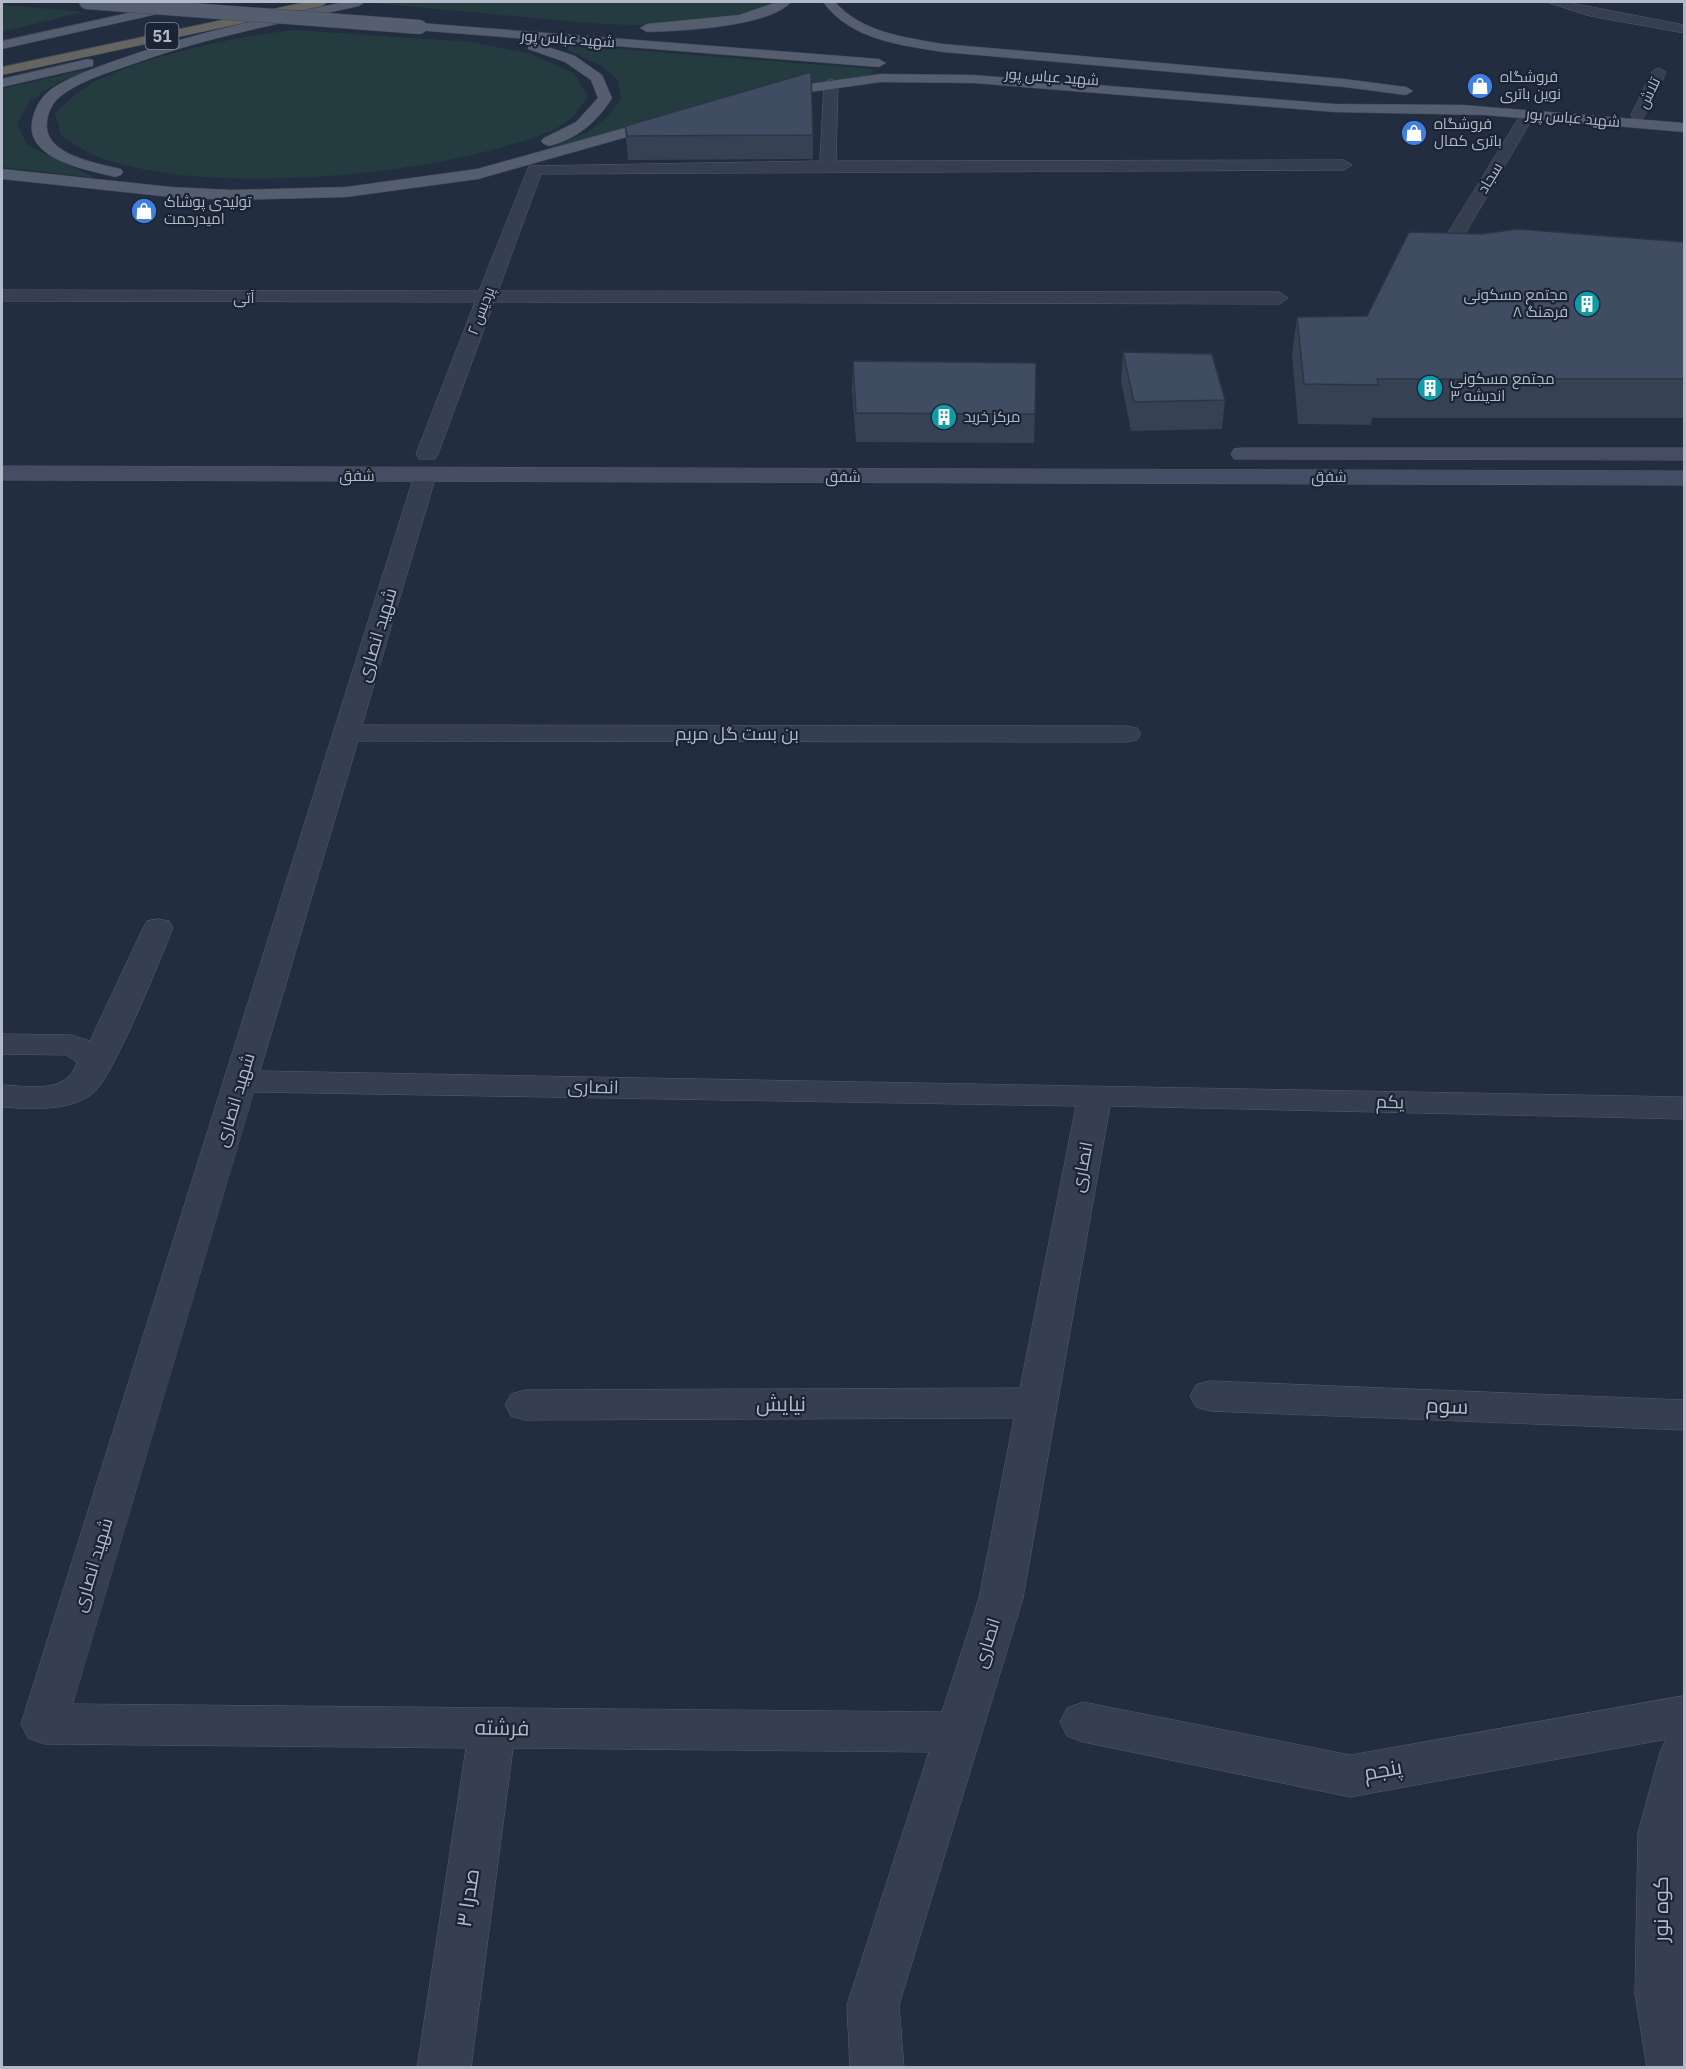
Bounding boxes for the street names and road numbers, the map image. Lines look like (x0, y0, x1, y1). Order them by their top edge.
road number: 51 (146, 23, 178, 49)
street label: شهید عباس پور (519, 26, 616, 52)
street label: شهید عباس پور (1003, 64, 1100, 90)
street label: تلاش (1633, 74, 1665, 112)
street label: شهید عباس پور (1524, 104, 1621, 132)
street label: سجاد (1473, 159, 1506, 197)
street label: پردیس ۲ (463, 284, 499, 338)
street label: آتی (233, 288, 255, 308)
street label: شفق (339, 466, 375, 486)
street label: شفق (825, 467, 861, 487)
street label: شفق (1311, 467, 1347, 487)
street label: شهید انصاری (351, 585, 402, 685)
street label: بن بست گل مریم (675, 722, 799, 746)
street label: شهید انصاری (209, 1050, 260, 1150)
street label: انصاری (567, 1075, 619, 1098)
street label: یکم (1376, 1090, 1405, 1114)
street label: انصاری (1065, 1140, 1098, 1194)
street label: نیایش (756, 1389, 806, 1417)
street label: سوم (1425, 1390, 1469, 1421)
street label: شهید انصاری (67, 1515, 118, 1615)
street label: انصاری (968, 1615, 1005, 1671)
street label: فرشته (474, 1713, 530, 1741)
street label: پنجم (1362, 1752, 1405, 1787)
street label: صدرا ۳ (449, 1867, 485, 1929)
street label: کوه نور (1646, 1876, 1674, 1943)

